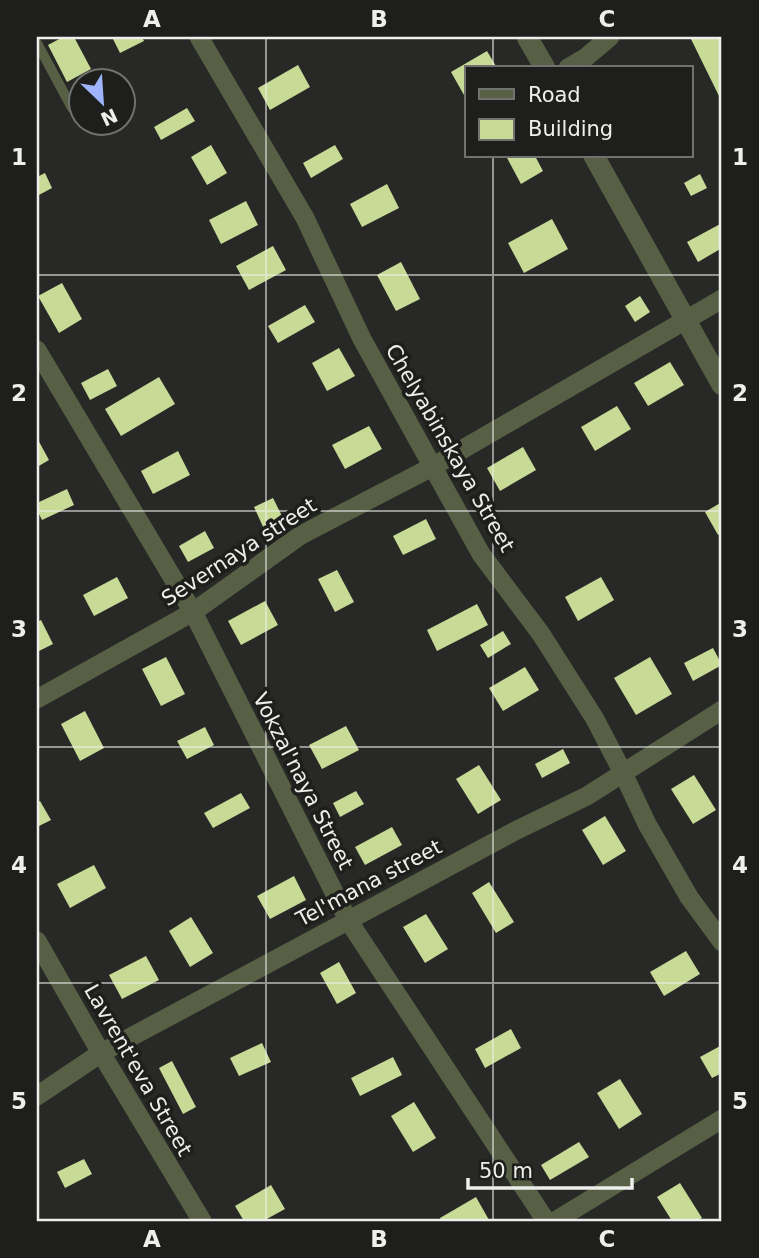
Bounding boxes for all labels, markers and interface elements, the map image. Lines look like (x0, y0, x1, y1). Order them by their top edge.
text: A (143, 6, 161, 32)
text: B (370, 6, 388, 32)
text: C (599, 6, 615, 32)
north arrow (66, 66, 136, 136)
legend (465, 66, 692, 158)
text: Road (528, 83, 581, 107)
text: N (97, 104, 121, 131)
text: Building (528, 117, 613, 141)
text: 1 (11, 144, 27, 170)
text: 1 (732, 144, 748, 170)
street label: Chelyabinskaya Street (381, 340, 519, 556)
text: 2 (11, 380, 27, 406)
text: 2 (732, 380, 748, 406)
street label: Severnaya street (157, 493, 321, 611)
text: 3 (11, 616, 27, 642)
text: 3 (732, 616, 748, 642)
street label: Vokzal'naya Street (248, 689, 358, 873)
street label: Tel'mana street (291, 835, 446, 932)
text: 4 (11, 852, 27, 878)
text: 4 (732, 852, 748, 878)
street label: Lavrent'eva Street (79, 980, 197, 1160)
text: 5 (11, 1088, 27, 1114)
text: 5 (732, 1088, 748, 1114)
scale bar (468, 1146, 633, 1190)
text: 50 m (479, 1159, 533, 1183)
text: A (143, 1226, 161, 1252)
text: B (370, 1226, 388, 1252)
text: C (599, 1226, 615, 1252)

